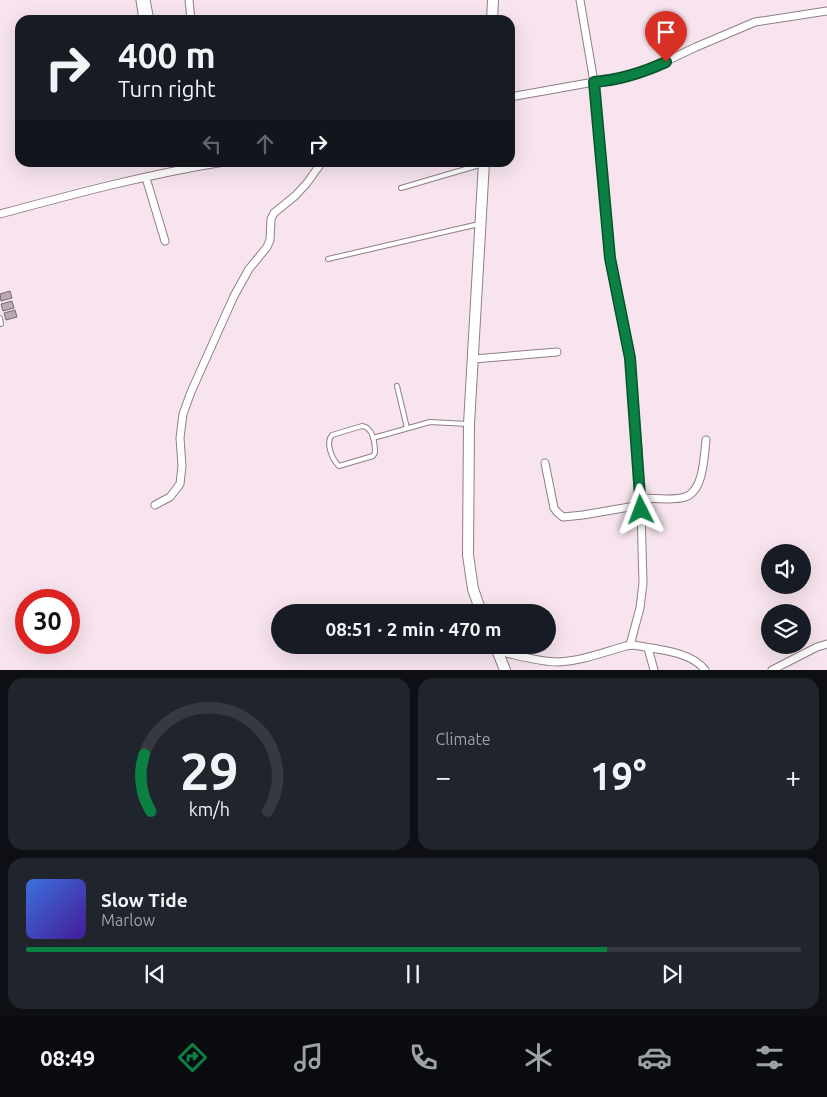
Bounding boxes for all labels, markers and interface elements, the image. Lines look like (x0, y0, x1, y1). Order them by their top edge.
pin (645, 11, 687, 62)
icon: arrive (652, 18, 680, 46)
icon: right (35, 35, 100, 100)
text: 400 m (118, 35, 216, 75)
text: Turn right (118, 76, 216, 101)
icon: left (198, 130, 226, 158)
icon: ahead (251, 130, 279, 158)
icon: right (304, 130, 332, 158)
position arrow (614, 483, 666, 535)
map controls (761, 544, 811, 654)
button: sound (761, 544, 811, 594)
speed limit sign: 30 (15, 589, 80, 654)
button: layers (761, 604, 811, 654)
text: 08:51 · 2 min · 470 m (326, 618, 501, 640)
text: Climate (436, 730, 491, 748)
text: 29 (179, 742, 238, 800)
text: 19° (590, 755, 646, 797)
text: − (436, 761, 451, 792)
text: + (785, 761, 801, 792)
text: km/h (188, 799, 229, 819)
text: Slow Tide (101, 889, 188, 911)
text: Marlow (101, 911, 155, 929)
icon: previous (141, 960, 169, 988)
icon: pause (399, 960, 427, 988)
icon: next (658, 960, 686, 988)
icon: directions (175, 1040, 210, 1075)
icon: music (291, 1040, 326, 1075)
icon: phone (406, 1040, 441, 1075)
icon: climate (521, 1040, 556, 1075)
icon: car (637, 1040, 672, 1075)
icon: filters (752, 1040, 787, 1075)
text: 08:49 (40, 1045, 95, 1070)

